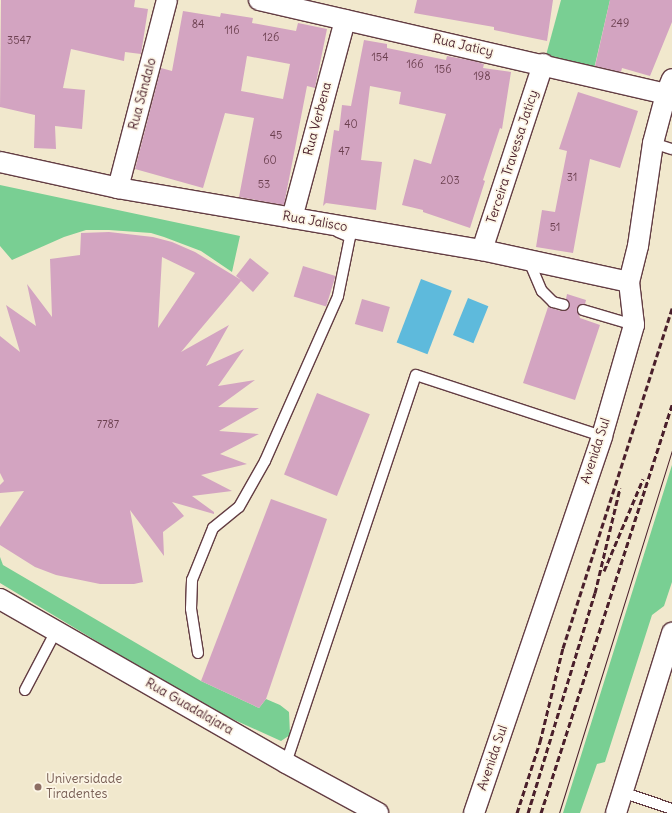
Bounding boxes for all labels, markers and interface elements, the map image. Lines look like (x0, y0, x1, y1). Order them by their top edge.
house number: 249 (611, 16, 629, 30)
house number: 84 (192, 17, 204, 31)
house number: 116 (224, 23, 240, 37)
house number: 126 (263, 30, 279, 44)
street label: Rua Jaticy (431, 31, 495, 61)
house number: 3547 (7, 33, 31, 47)
house number: 154 (371, 50, 389, 64)
street label: Rua Sândalo (126, 56, 160, 132)
house number: 166 (406, 57, 424, 71)
house number: 156 (434, 62, 452, 76)
house number: 198 (473, 69, 491, 83)
street label: Rua Verbena (301, 81, 335, 157)
street label: Terceira Travessa Jaticy (484, 88, 542, 226)
house number: 40 (344, 117, 358, 131)
house number: 45 (270, 128, 282, 142)
house number: 47 (338, 144, 350, 158)
house number: 60 (263, 153, 277, 167)
house number: 31 (567, 170, 577, 184)
house number: 203 (440, 173, 460, 187)
house number: 53 (258, 177, 270, 191)
street label: Rua Jalisco (281, 209, 349, 235)
house number: 51 (550, 220, 560, 234)
street label: Avenida Sul (578, 416, 614, 486)
house number: 7787 (97, 417, 119, 431)
street label: Rua Guadalajara (142, 676, 236, 738)
street label: Avenida Sul (475, 723, 511, 793)
place label: Universidade Tiradentes (46, 772, 122, 803)
marker: Universidade Tiradentes (33, 782, 43, 792)

